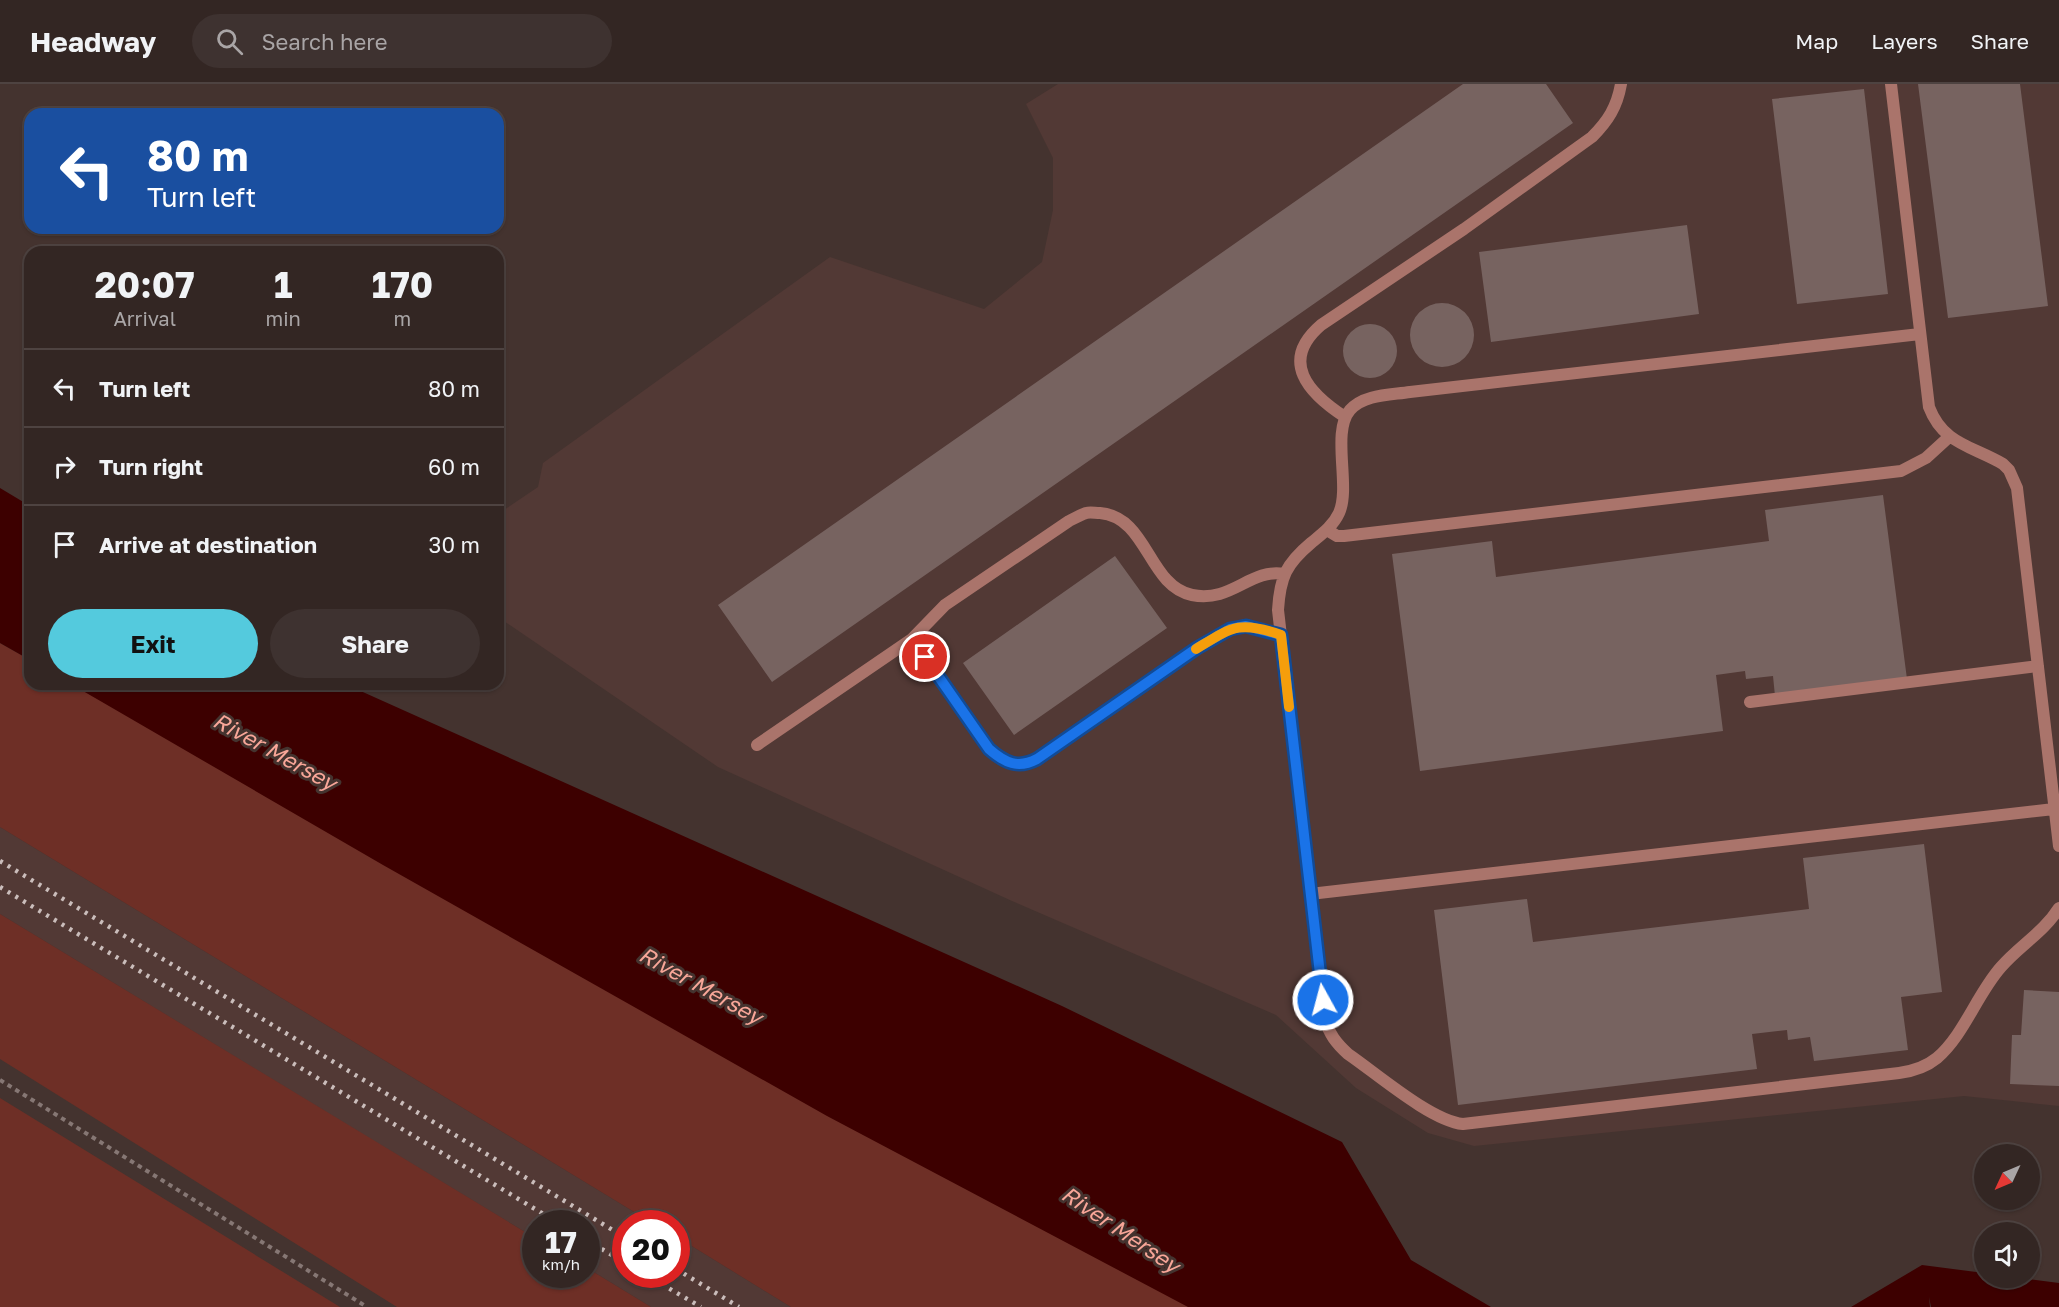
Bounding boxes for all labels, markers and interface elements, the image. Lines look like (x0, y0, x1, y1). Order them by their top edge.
search box (192, 14, 612, 68)
text: Headway (30, 25, 156, 58)
icon: search (213, 25, 246, 58)
text: Search here (261, 28, 387, 55)
text: Map (1795, 28, 1838, 54)
text: Layers (1871, 28, 1938, 54)
text: Share (1971, 28, 2029, 54)
text: 80 m (147, 130, 248, 180)
icon: left (48, 132, 126, 210)
text: Turn left (147, 181, 256, 213)
text: 20:07 (95, 263, 195, 306)
text: 1 (274, 263, 292, 306)
text: 170 (372, 263, 433, 306)
text: Arrival (113, 306, 176, 330)
text: min (265, 306, 301, 330)
text: m (394, 306, 411, 330)
icon: left (48, 372, 81, 405)
text: Turn left (99, 375, 190, 402)
text: 80 m (428, 375, 480, 402)
icon: right (48, 450, 81, 483)
text: Turn right (99, 453, 203, 480)
text: 60 m (428, 453, 480, 480)
icon: arrive (48, 528, 81, 561)
text: Arrive at destination (99, 531, 317, 558)
text: 30 m (429, 531, 480, 558)
button: Exit (48, 609, 258, 678)
button: Share (270, 609, 480, 678)
pin (899, 631, 950, 682)
icon: arrive (908, 640, 941, 673)
water label: River Mersey (209, 706, 343, 797)
water label: River Mersey (635, 940, 769, 1031)
position arrow (1291, 968, 1355, 1032)
north arrow (1974, 1144, 2040, 1210)
map controls (1974, 1144, 2040, 1288)
water label: River Mersey (1057, 1180, 1187, 1280)
speed limit sign: 20 (612, 1210, 690, 1288)
button: sound (1974, 1222, 2040, 1288)
text: 17 (545, 1224, 577, 1260)
text: km/h (542, 1255, 580, 1273)

